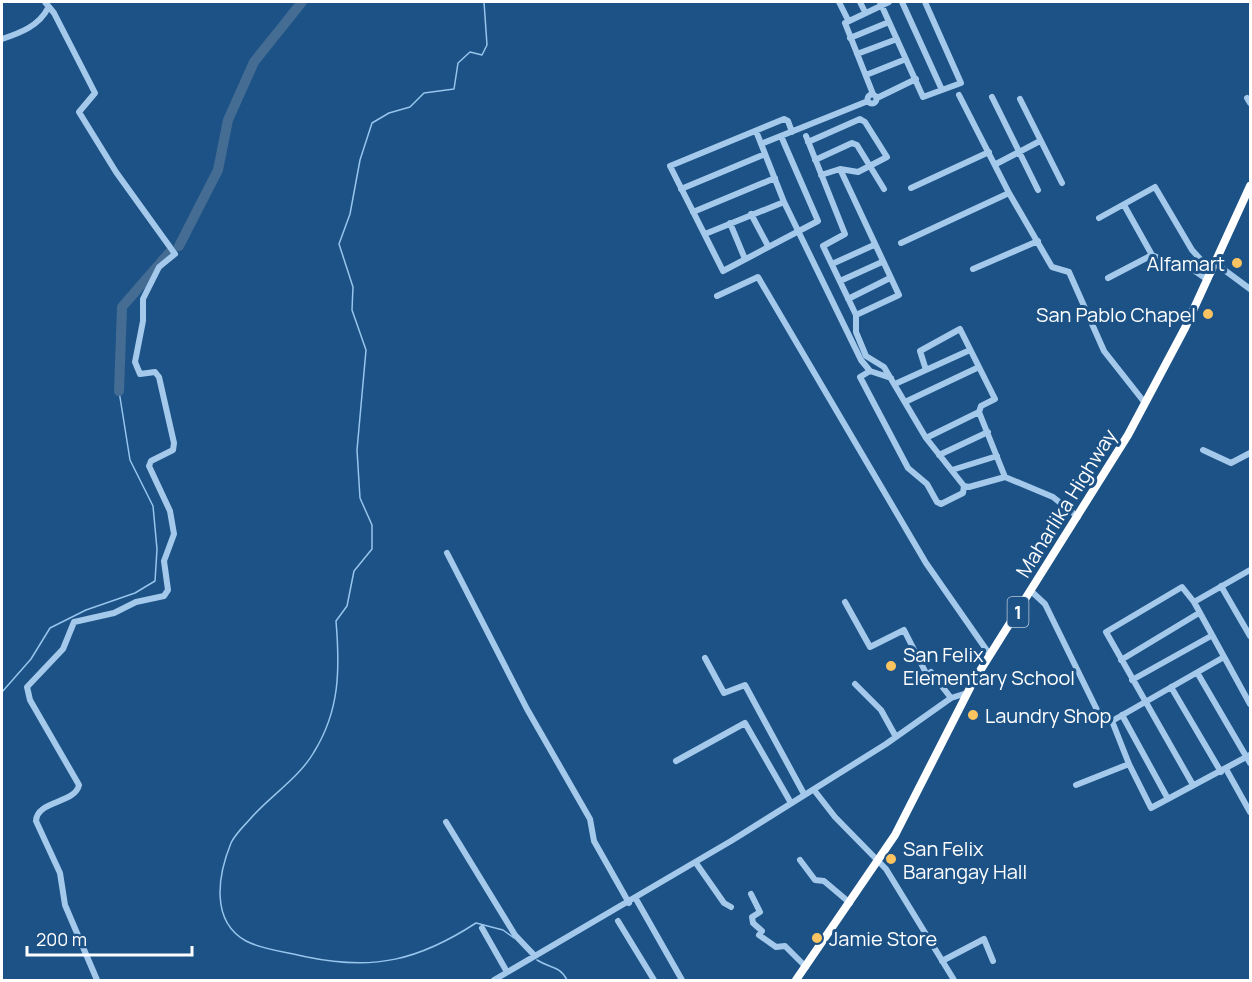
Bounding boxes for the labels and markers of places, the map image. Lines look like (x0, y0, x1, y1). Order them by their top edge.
place label: Alfamart (1146, 250, 1225, 277)
marker: Alfamart (1230, 256, 1244, 270)
place label: San Pablo Chapel (1036, 301, 1196, 328)
marker: San Pablo Chapel (1201, 307, 1215, 321)
place label: San Felix Elementary School (903, 641, 1075, 691)
marker: San Felix Elementary School (884, 659, 898, 673)
place label: Laundry Shop (985, 702, 1112, 729)
marker: Laundry Shop (966, 708, 980, 722)
place label: San Felix Barangay Hall (903, 835, 1027, 885)
marker: San Felix Barangay Hall (884, 852, 898, 866)
place label: Jamie Store (829, 925, 937, 952)
marker: Jamie Store (810, 931, 824, 945)

